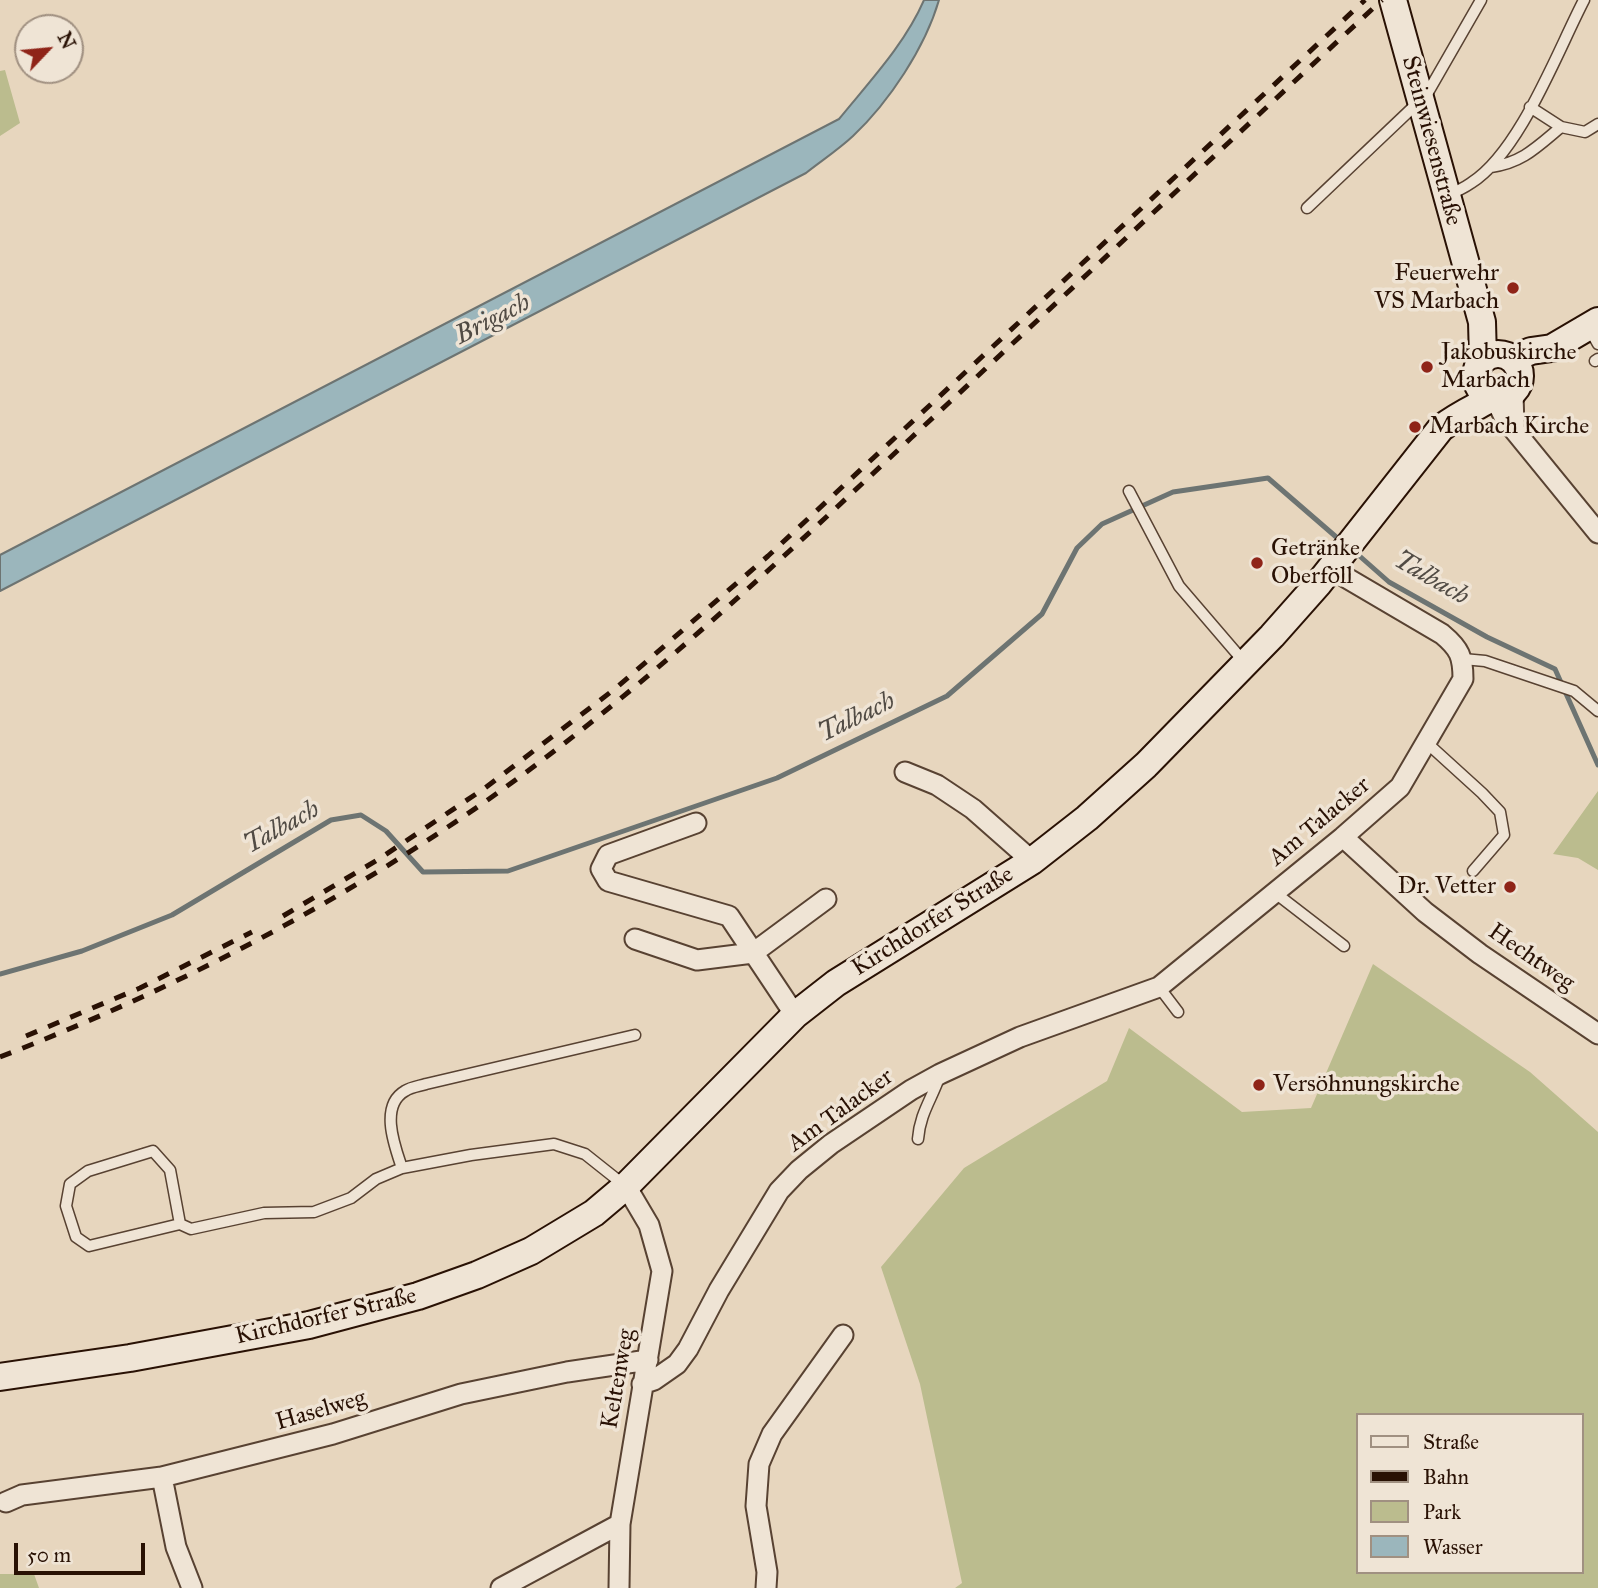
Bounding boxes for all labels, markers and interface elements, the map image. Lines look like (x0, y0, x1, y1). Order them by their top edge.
north arrow (14, 14, 84, 84)
text: N (53, 28, 80, 53)
street label: Steinwiesenstraße (1395, 53, 1467, 229)
place label: Feuerwehr VS Marbach (1374, 260, 1499, 316)
marker: Feuerwehr VS Marbach (1505, 280, 1521, 296)
water label: Brigach (450, 288, 536, 352)
place label: Jakobuskirche Marbach (1441, 339, 1576, 395)
marker: Jakobuskirche Marbach (1419, 359, 1435, 375)
place label: Marbach Kirche (1429, 413, 1589, 441)
marker: Marbach Kirche (1407, 419, 1423, 435)
place label: Getränke Oberföll (1271, 535, 1360, 591)
water label: Talbach (1388, 545, 1474, 613)
marker: Getränke Oberföll (1249, 555, 1265, 571)
water label: Talbach (813, 686, 901, 750)
street label: Am Talacker (1264, 771, 1376, 873)
water label: Talbach (239, 795, 325, 861)
street label: Kirchdorfer Straße (847, 861, 1019, 983)
place label: Dr. Vetter (1397, 873, 1496, 901)
marker: Dr. Vetter (1502, 879, 1518, 895)
street label: Hechtweg (1482, 918, 1580, 998)
street label: Am Talacker (783, 1063, 899, 1159)
place label: Versöhnungskirche (1273, 1071, 1460, 1099)
marker: Versöhnungskirche (1251, 1077, 1267, 1093)
street label: Kirchdorfer Straße (233, 1282, 419, 1352)
street label: Keltenweg (596, 1327, 642, 1431)
street label: Haselweg (273, 1384, 369, 1438)
legend (1356, 1413, 1584, 1574)
text: Straße (1423, 1429, 1479, 1455)
text: Bahn (1423, 1464, 1469, 1490)
text: Park (1423, 1499, 1461, 1525)
scale bar (18, 1528, 149, 1572)
text: Wasser (1423, 1534, 1483, 1560)
text: 50 m (27, 1542, 71, 1568)

